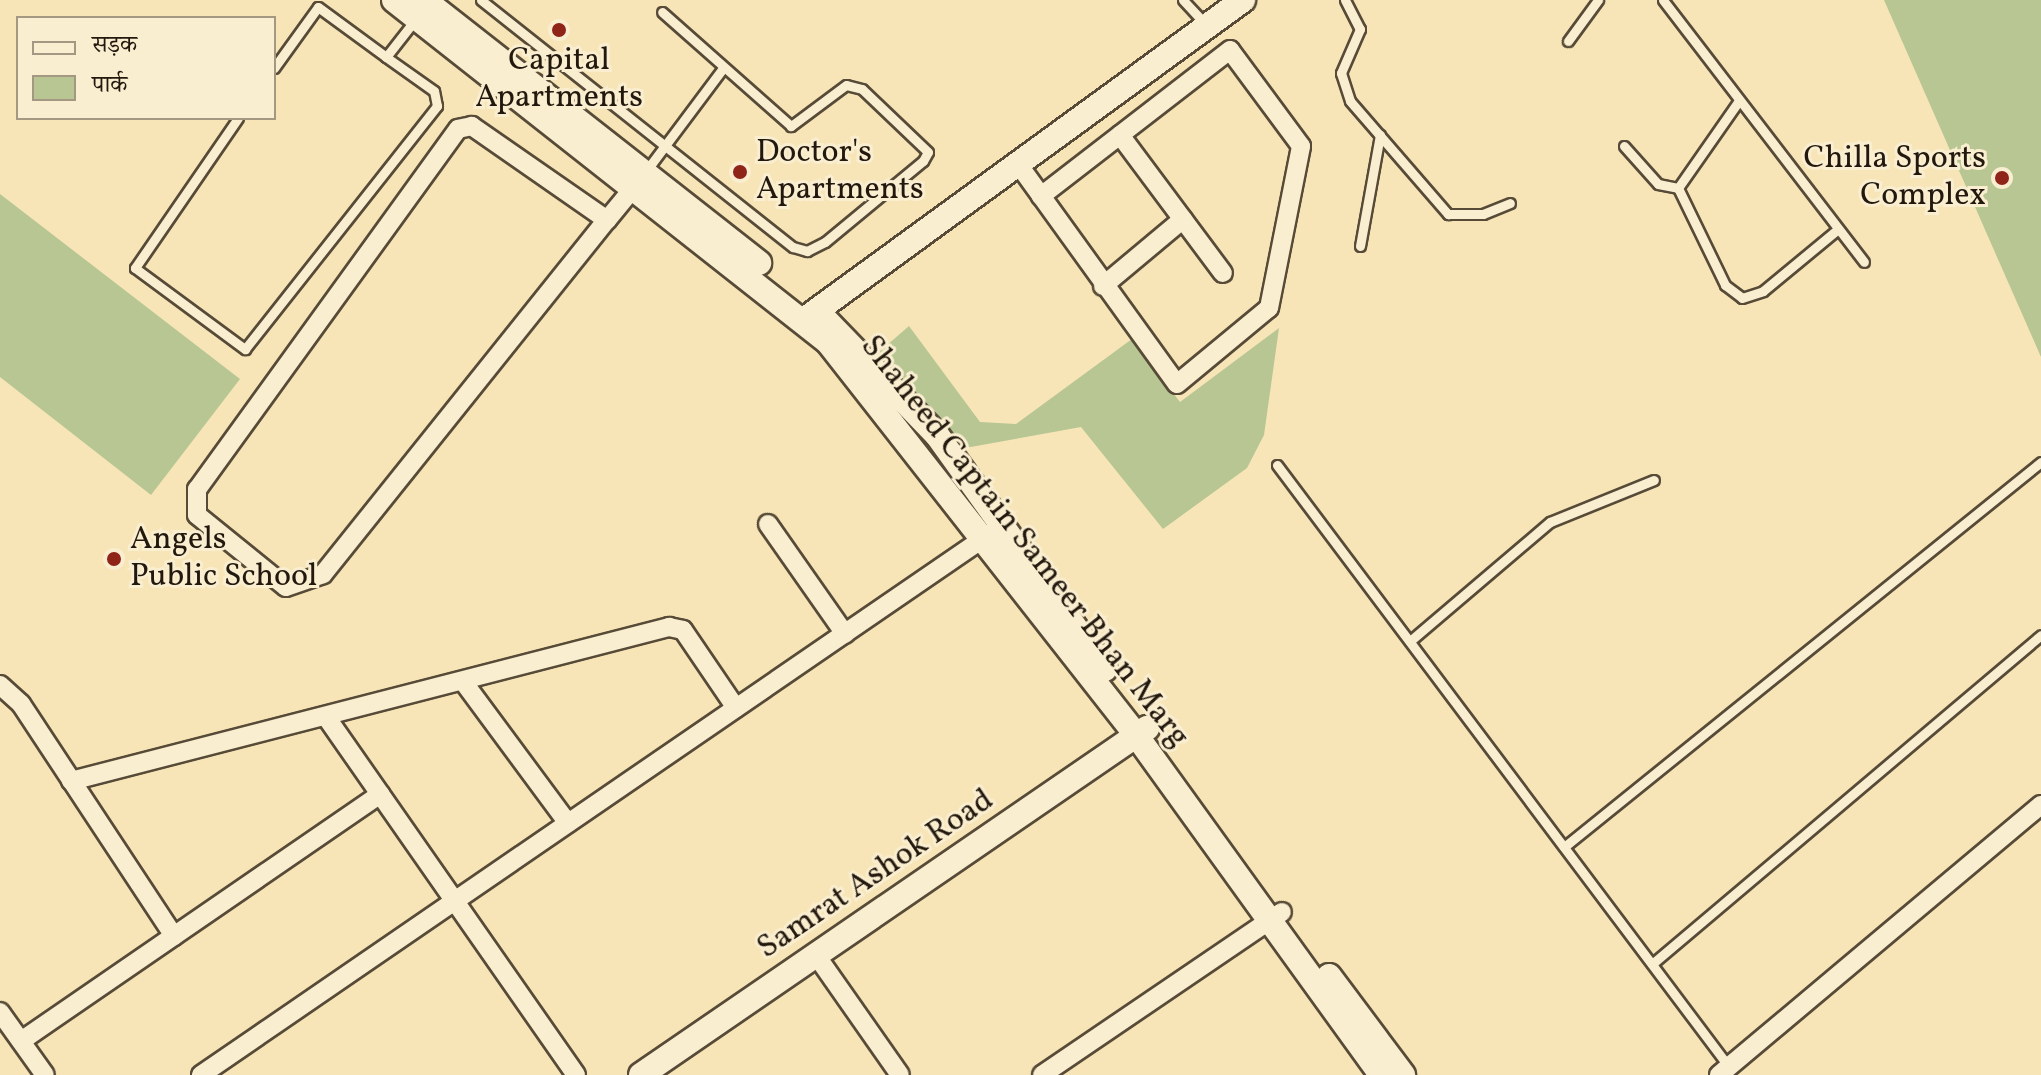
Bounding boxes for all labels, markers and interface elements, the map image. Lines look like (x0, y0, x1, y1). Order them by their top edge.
legend (16, 16, 276, 120)
marker: Capital Apartments (550, 21, 568, 39)
text: सड़क (92, 29, 137, 63)
place label: Capital Apartments (475, 43, 643, 118)
text: पार्क (92, 69, 127, 103)
place label: Doctor's Apartments (756, 135, 924, 210)
place label: Chilla Sports Complex (1804, 141, 1986, 216)
marker: Doctor's Apartments (731, 163, 749, 181)
marker: Chilla Sports Complex (1993, 169, 2011, 187)
street label: Shaheed Captain Sameer Bhan Marg (851, 328, 1197, 756)
place label: Angels Public School (130, 522, 317, 597)
marker: Angels Public School (105, 550, 123, 568)
street label: Samrat Ashok Road (751, 782, 1001, 968)

